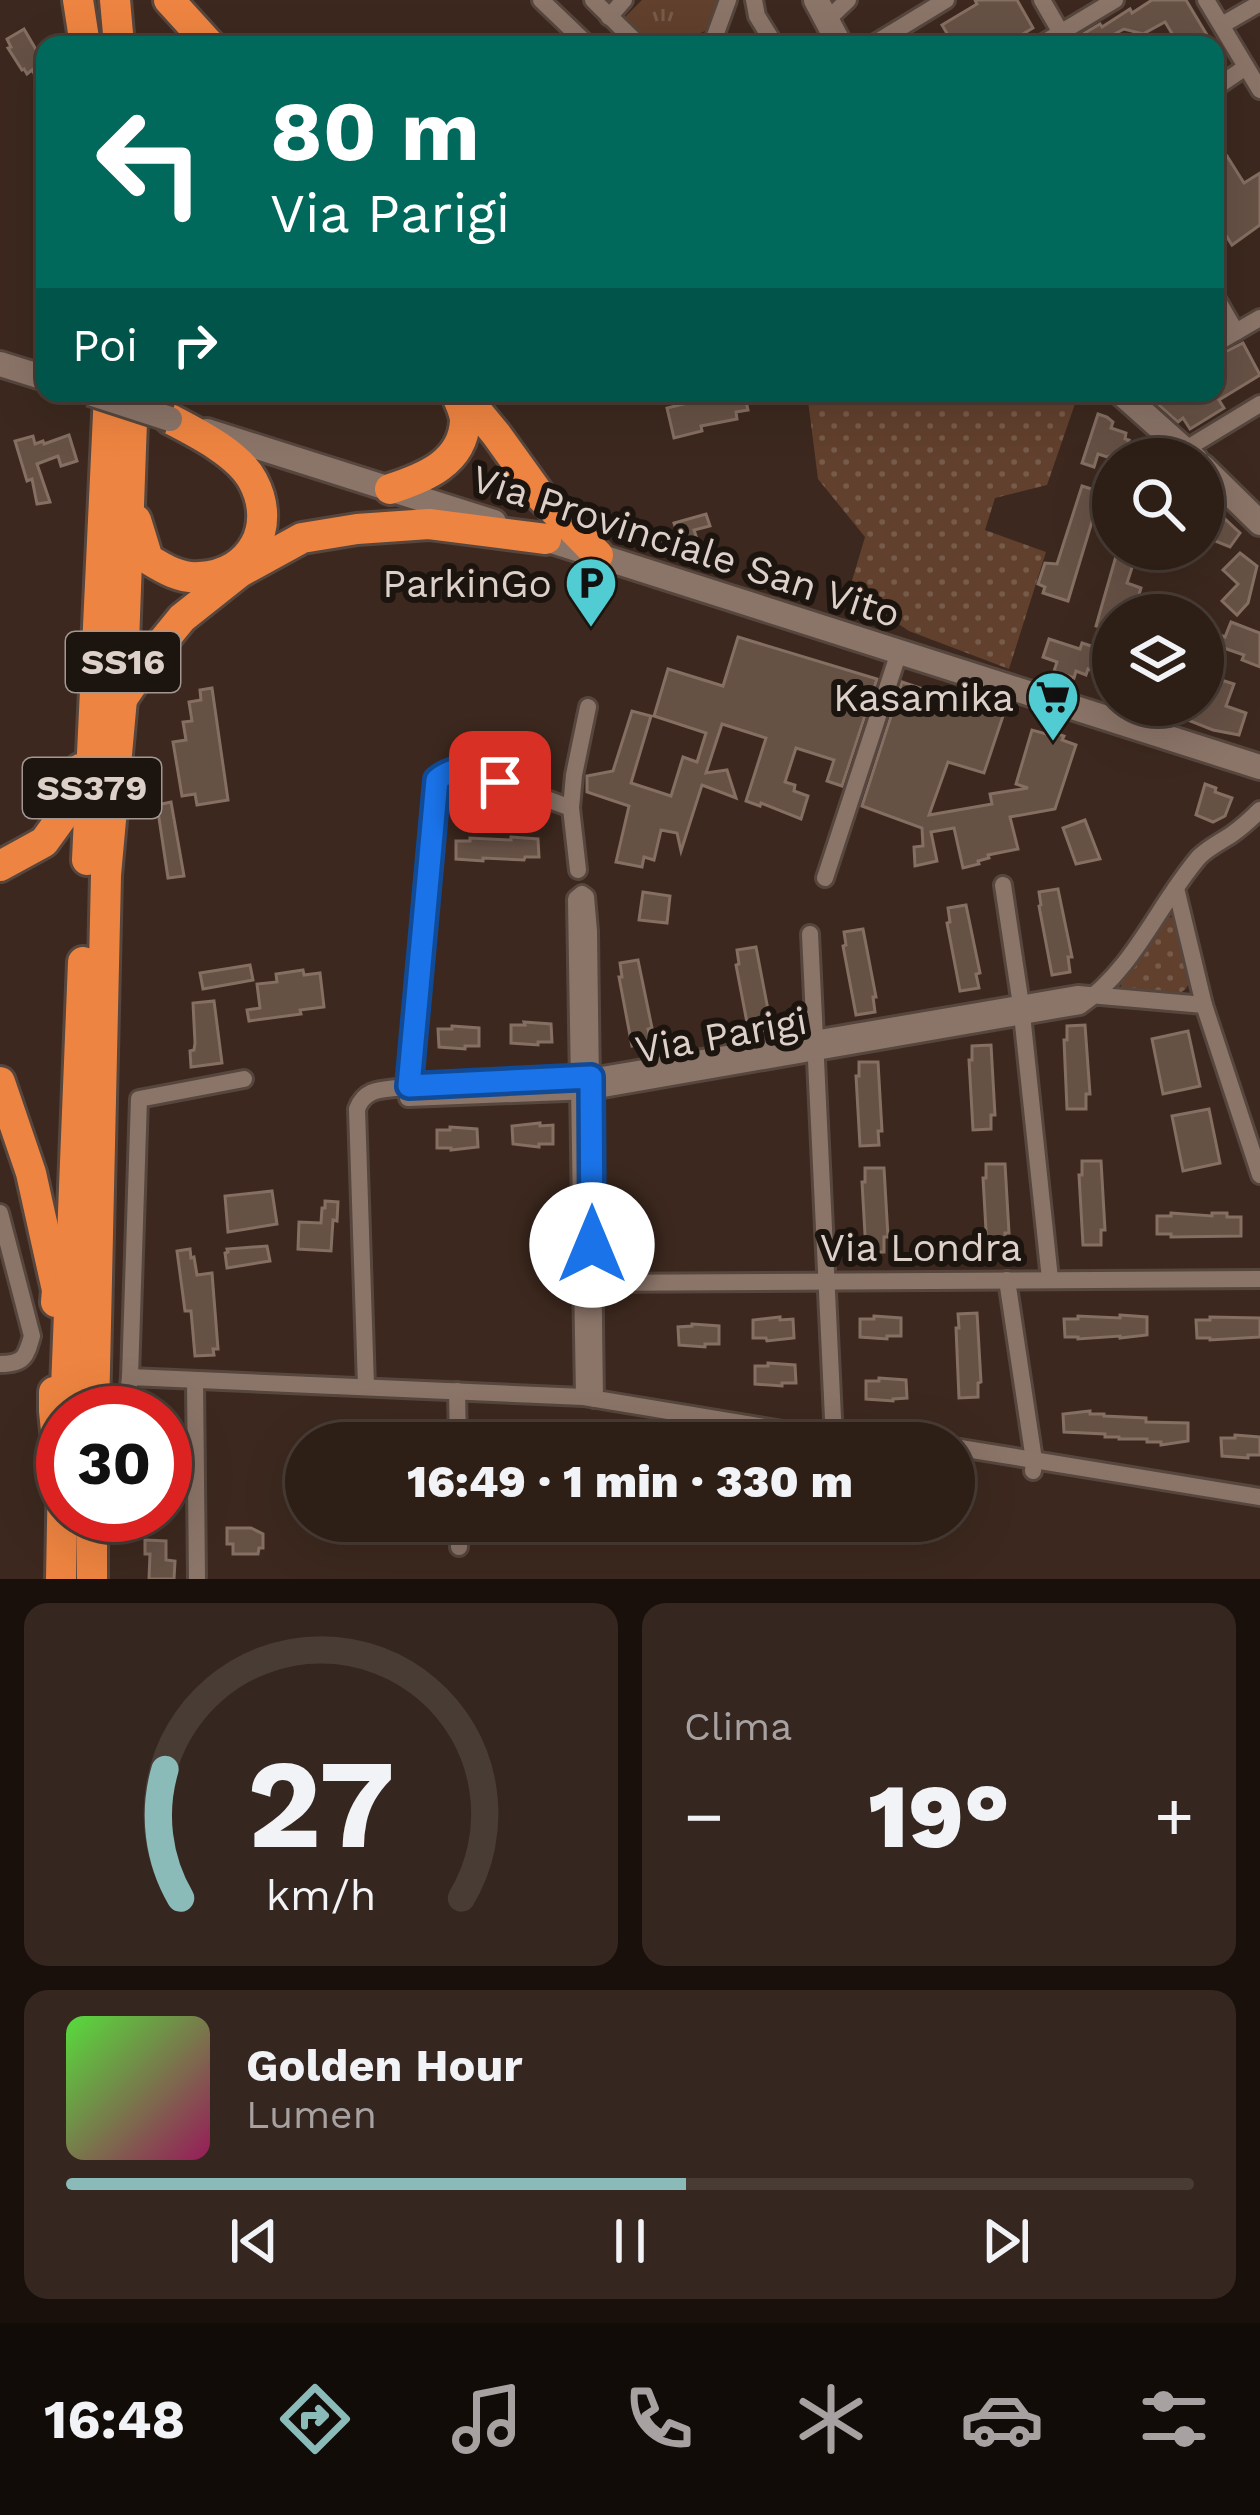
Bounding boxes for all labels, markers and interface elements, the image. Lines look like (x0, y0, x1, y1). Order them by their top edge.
text: 80 m (270, 82, 480, 180)
icon: left (72, 84, 228, 240)
text: Via Parigi (270, 182, 510, 245)
icon: right (162, 312, 228, 378)
text: Poi (72, 319, 138, 372)
map controls (1092, 438, 1224, 726)
button: search (1092, 438, 1224, 570)
street label: Via Provinciale San Vito (466, 455, 906, 637)
parking icon: ParkinGo (563, 555, 619, 629)
place label: ParkinGo (382, 561, 552, 606)
button: layers (1092, 594, 1224, 726)
road number: SS16 (66, 632, 180, 692)
supermarket icon: Kasamika (1025, 669, 1081, 743)
place label: Kasamika (833, 675, 1014, 720)
pin (449, 731, 551, 833)
icon: arrive (467, 749, 533, 815)
road number: SS379 (23, 758, 161, 818)
street label: Via Parigi (632, 998, 810, 1072)
position arrow (529, 1182, 655, 1308)
street label: Via Londra (820, 1225, 1022, 1270)
speed limit sign: 30 (36, 1386, 192, 1542)
text: 16:49 · 1 min · 330 m (407, 1455, 853, 1508)
text: Clima (684, 1704, 792, 1749)
text: 27 (247, 1731, 395, 1877)
text: 19° (868, 1763, 1010, 1869)
text: − (684, 1778, 724, 1855)
text: + (1154, 1778, 1194, 1855)
text: km/h (266, 1869, 376, 1919)
text: Golden Hour (246, 2039, 523, 2092)
text: Lumen (246, 2092, 377, 2137)
icon: previous (221, 2208, 287, 2274)
icon: pause (597, 2208, 663, 2274)
icon: next (973, 2208, 1039, 2274)
icon: directions (273, 2377, 357, 2461)
icon: music (445, 2377, 529, 2461)
icon: phone (617, 2377, 701, 2461)
icon: climate (789, 2377, 873, 2461)
icon: car (960, 2377, 1044, 2461)
icon: filters (1132, 2377, 1216, 2461)
text: 16:48 (44, 2388, 185, 2451)

